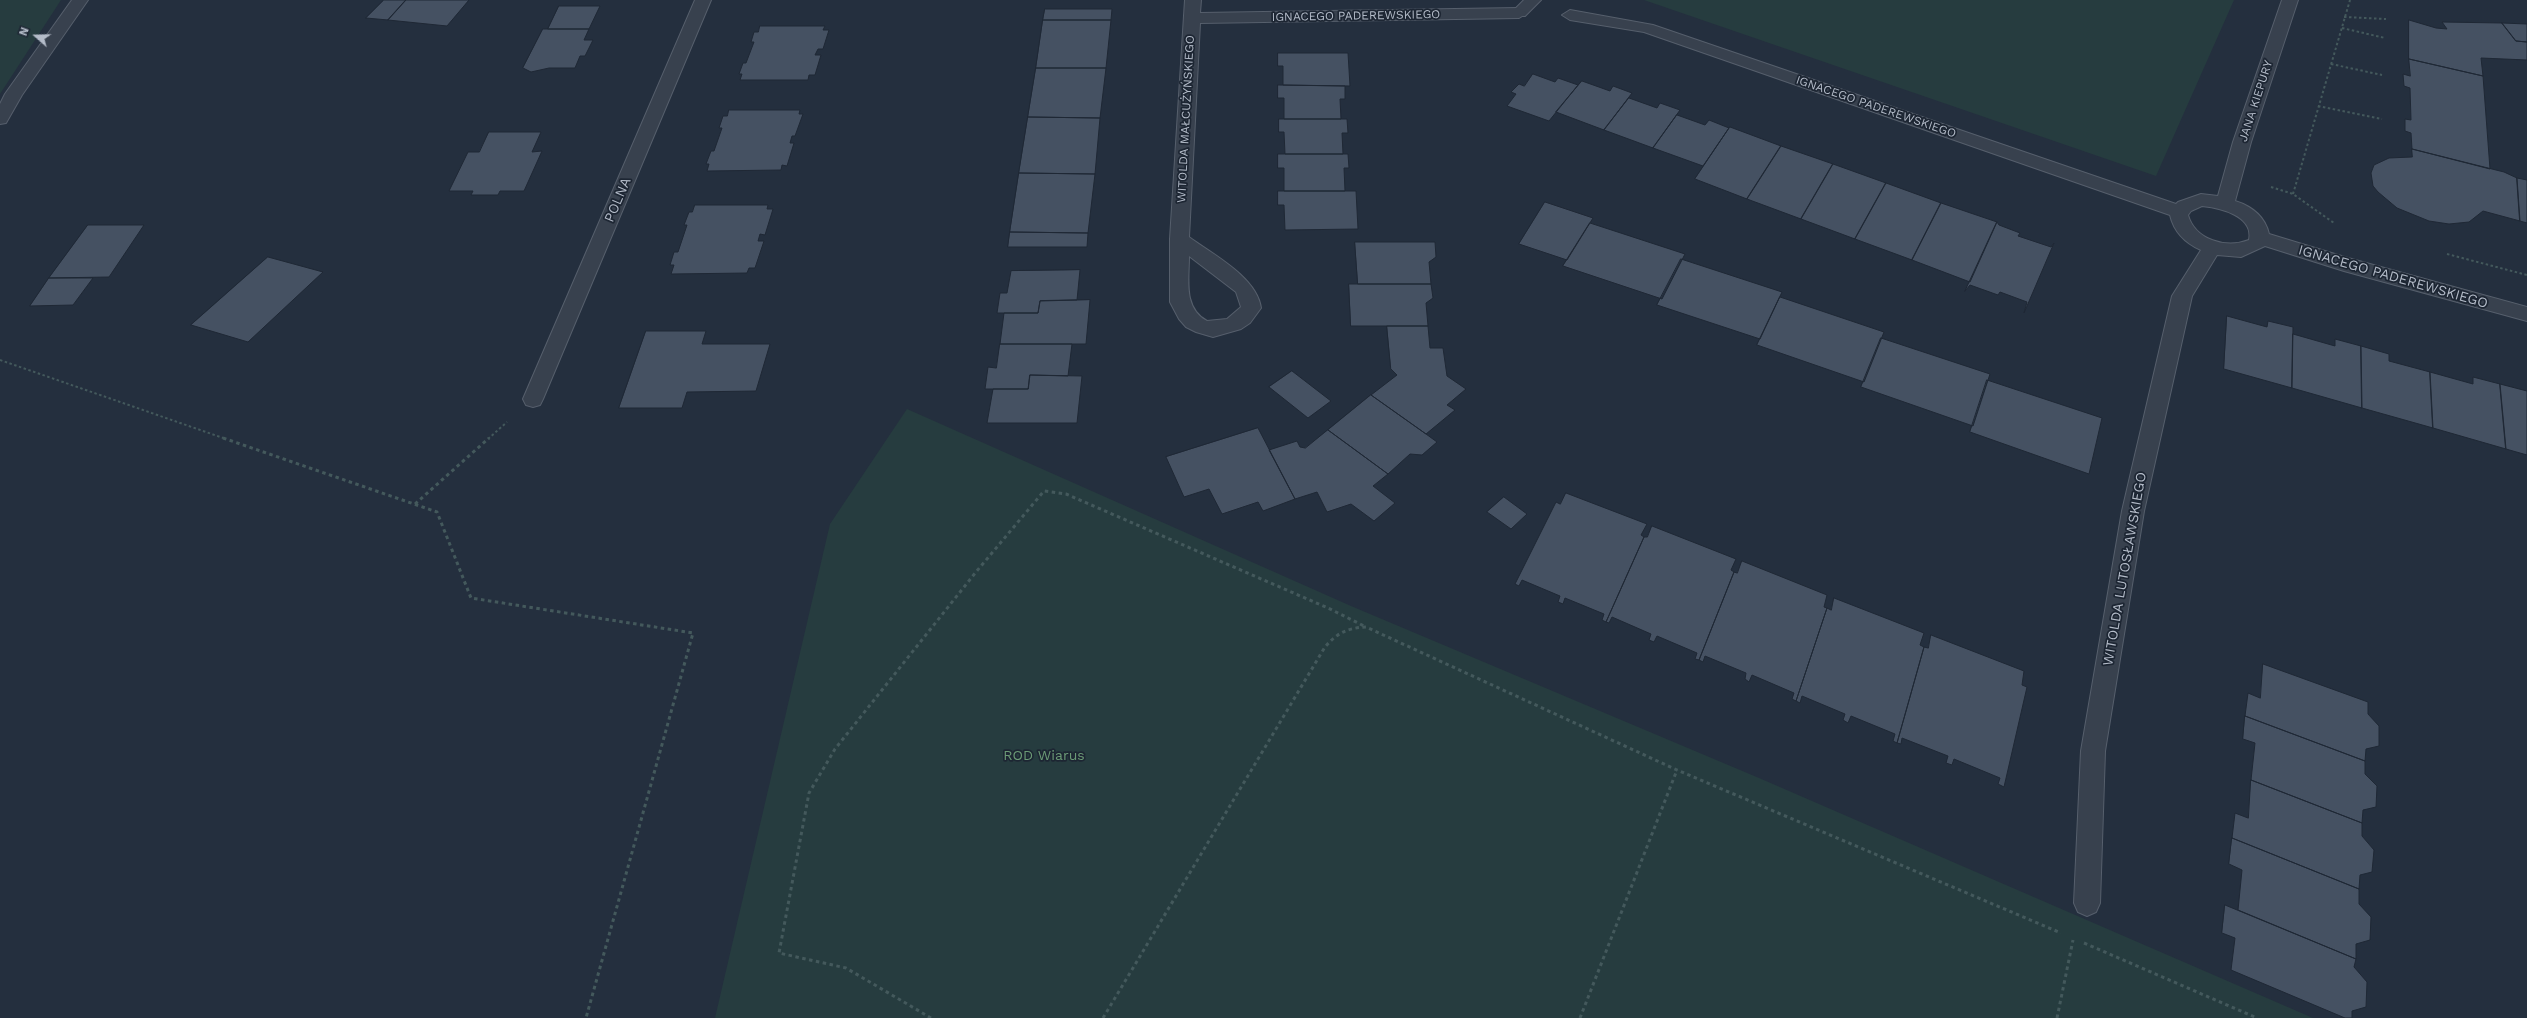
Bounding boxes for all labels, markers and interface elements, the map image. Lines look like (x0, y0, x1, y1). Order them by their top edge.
street label: IGNACEGO PADEREWSKIEGO (1272, 7, 1440, 25)
north arrow (16, 16, 56, 56)
text: N (17, 26, 32, 38)
street label: WITOLDA MAŁCUŻYŃSKIEGO (1174, 35, 1198, 203)
street label: JANA KIEPURY (2236, 58, 2276, 144)
street label: IGNACEGO PADEREWSKIEGO (1794, 73, 1958, 141)
street label: POLNA (601, 175, 635, 225)
street label: IGNACEGO PADEREWSKIEGO (2296, 242, 2490, 312)
street label: WITOLDA LUTOSŁAWSKIEGO (2100, 471, 2150, 667)
park label: ROD Wiarus (1003, 748, 1085, 764)

